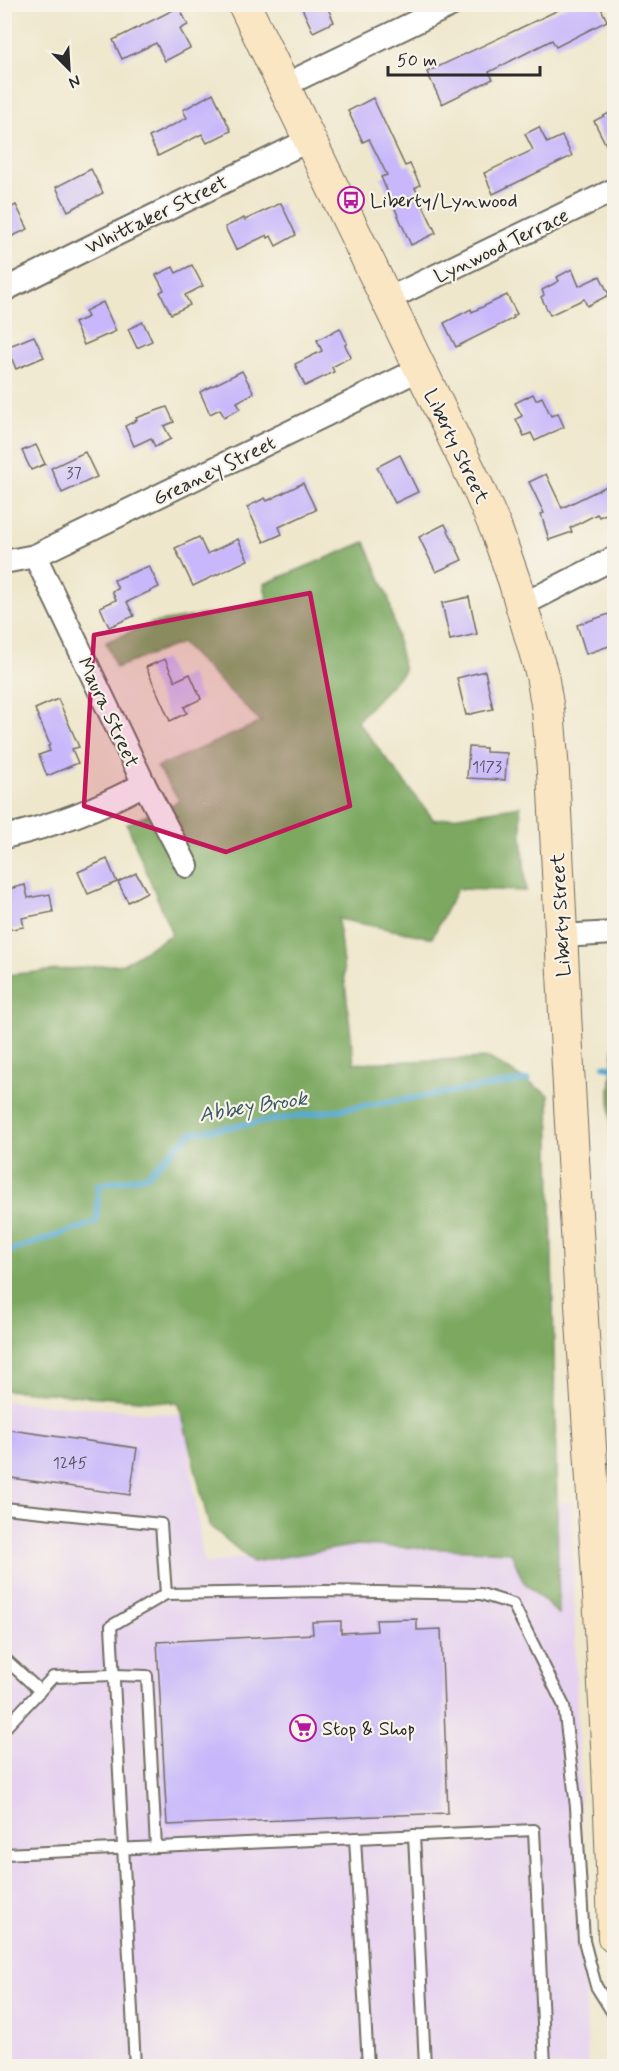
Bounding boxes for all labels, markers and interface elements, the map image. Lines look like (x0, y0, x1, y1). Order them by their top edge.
north arrow (39, 39, 99, 99)
scale bar (388, 39, 540, 77)
text: 50 m (397, 49, 437, 73)
text: N (65, 70, 84, 93)
street label: Whittaker Street (81, 169, 232, 262)
bus stop icon: Liberty/Lynwood (336, 185, 366, 215)
place label: Liberty/Lynwood (370, 188, 518, 215)
street label: Lynwood Terrace (430, 202, 573, 291)
street label: Liberty Street (416, 385, 495, 509)
street label: Greaney Street (149, 430, 281, 513)
house number: 37 (66, 463, 82, 484)
street label: Maura Street (70, 653, 145, 772)
house number: 1173 (472, 757, 502, 778)
street label: Liberty Street (545, 852, 578, 978)
water label: Abbey Brook (197, 1084, 311, 1129)
house number: 1245 (53, 1453, 87, 1474)
supermarket icon: Stop & Shop (288, 1713, 318, 1743)
place label: Stop & Shop (322, 1716, 415, 1743)

